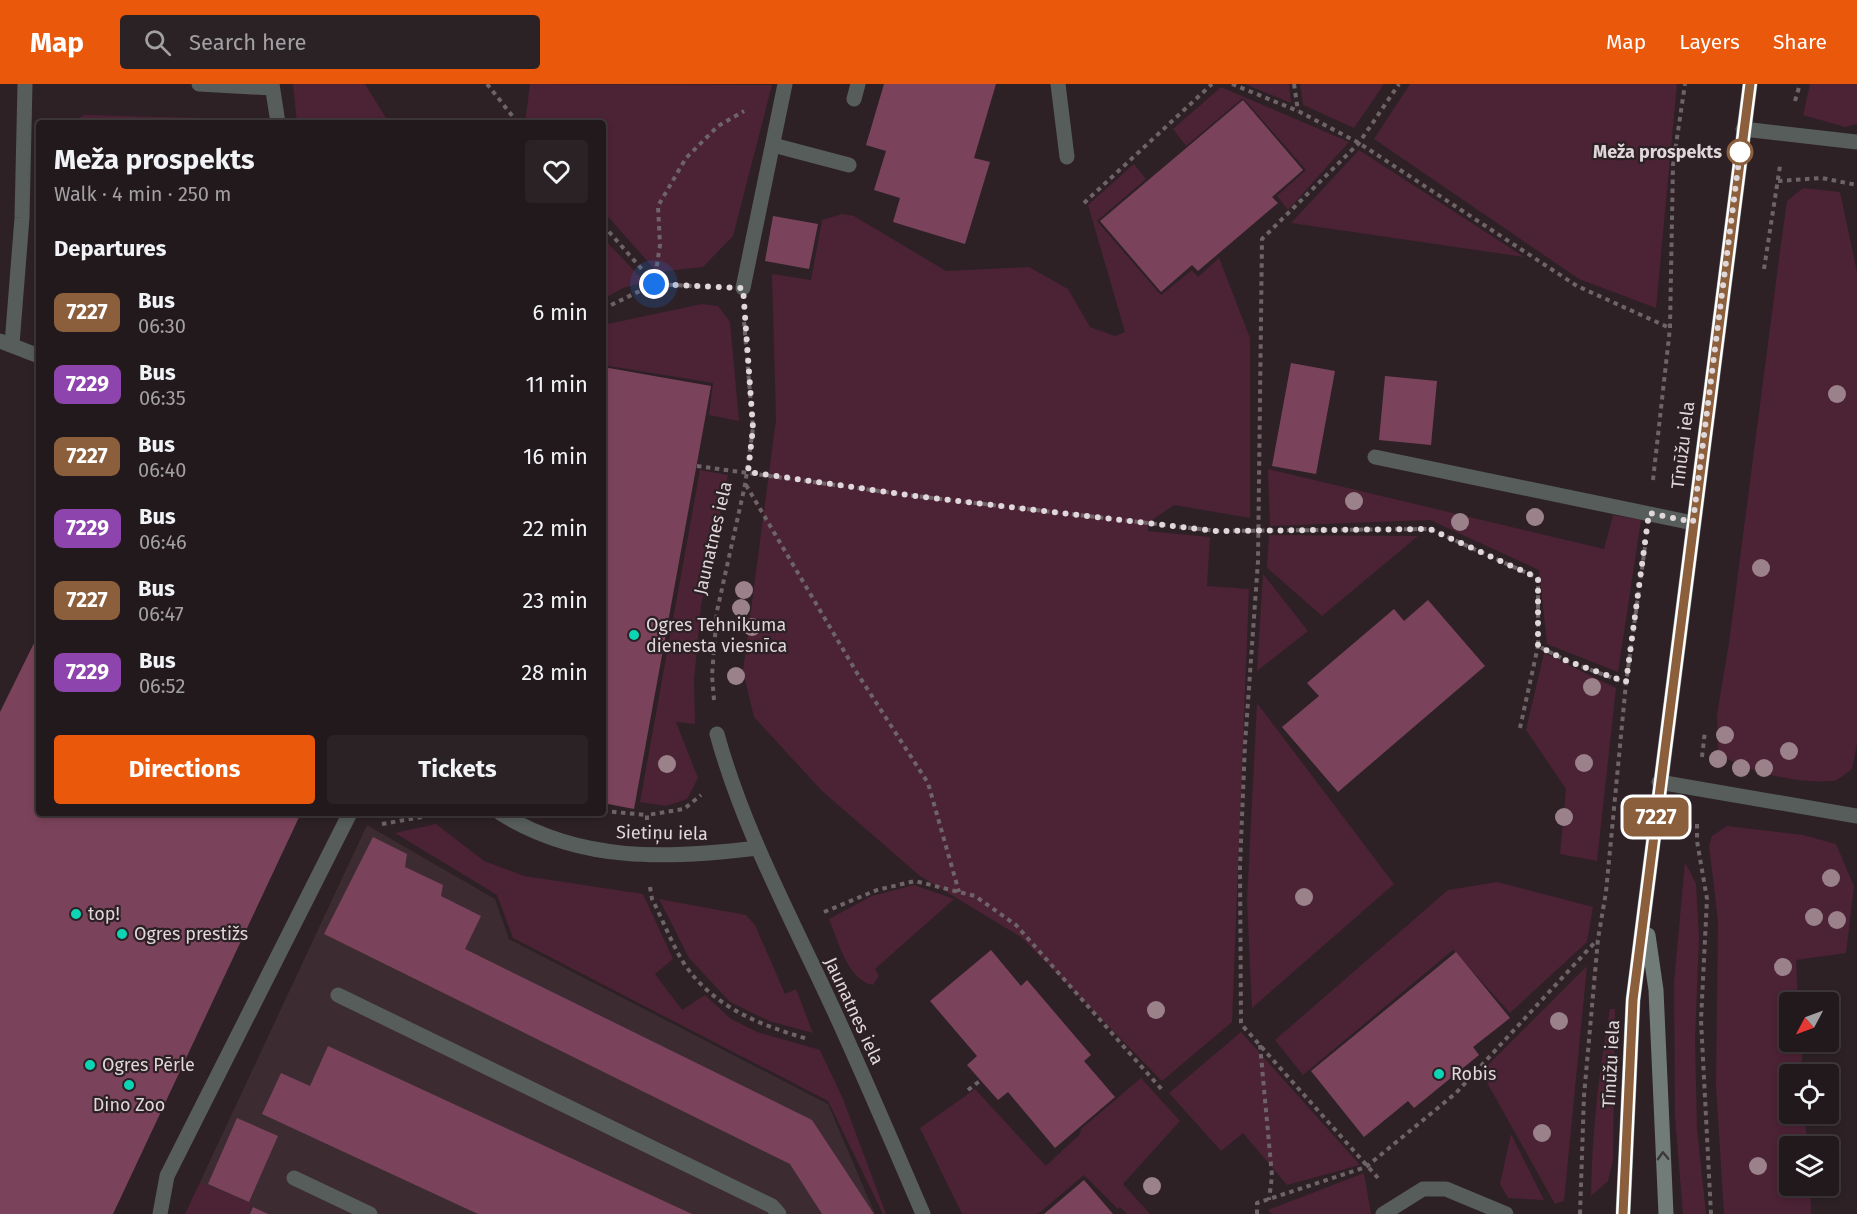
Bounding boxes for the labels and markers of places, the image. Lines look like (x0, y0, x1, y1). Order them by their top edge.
marker: Meža prospekts (1727, 139, 1753, 165)
place label: Meža prospekts (1593, 141, 1722, 163)
place label: Ogres Tehnikuma dienesta viesnīca (646, 614, 787, 657)
marker: Ogres Tehnikuma dienesta viesnīca (627, 628, 641, 642)
place label: top! (88, 903, 120, 925)
marker: top! (69, 907, 83, 921)
place label: Ogres prestižs (134, 923, 248, 945)
marker: Ogres prestižs (115, 927, 129, 941)
place label: Ogres Pērle (102, 1054, 195, 1076)
marker: Ogres Pērle (83, 1058, 97, 1072)
place label: Robis (1451, 1063, 1496, 1085)
marker: Robis (1432, 1067, 1446, 1081)
marker: Dino Zoo (122, 1078, 136, 1092)
place label: Dino Zoo (93, 1094, 165, 1116)

